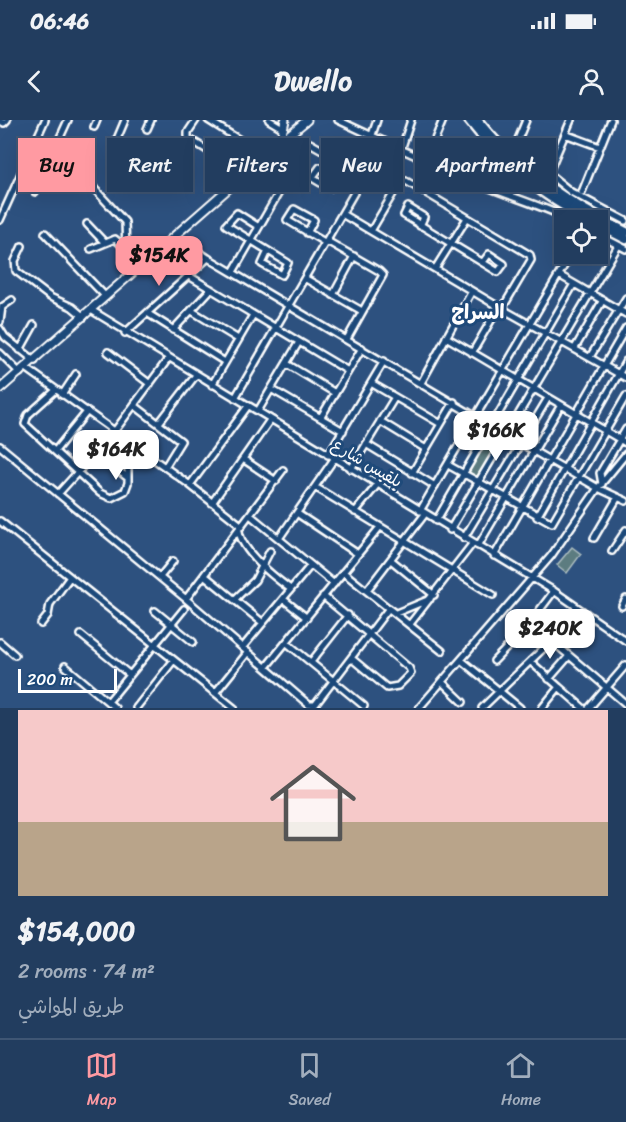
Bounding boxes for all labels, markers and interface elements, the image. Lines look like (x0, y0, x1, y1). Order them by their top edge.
text: 06:46 (30, 2, 89, 41)
text: Dwello (274, 57, 352, 105)
icon: back (18, 65, 51, 98)
icon: person (575, 65, 608, 98)
chip: Buy (18, 138, 95, 192)
chip: Rent (107, 138, 193, 192)
chip: Filters (205, 138, 309, 192)
chip: New (321, 138, 403, 192)
chip: Apartment (415, 138, 556, 192)
map controls (554, 210, 608, 264)
button: locate (554, 210, 608, 264)
pin: $154K (117, 236, 201, 287)
text: $154K (130, 238, 188, 273)
district label: السراج (451, 295, 505, 330)
pin: $166K (454, 411, 538, 462)
text: $166K (468, 413, 524, 448)
pin: $164K (74, 430, 158, 481)
street label: بلقيس شارع (326, 430, 408, 496)
text: $164K (87, 432, 145, 467)
pin: $240K (508, 609, 592, 660)
text: $240K (519, 611, 581, 646)
text: 200 m (27, 665, 73, 694)
scale bar (18, 666, 117, 694)
icon: home (259, 749, 367, 857)
text: $154,000 (18, 908, 135, 954)
text: 2 rooms · 74 m² (18, 954, 155, 989)
text: طريق المواشي (18, 989, 125, 1024)
tab: Map (85, 1049, 118, 1114)
tab: Saved (288, 1049, 331, 1114)
tab: Home (501, 1049, 541, 1114)

